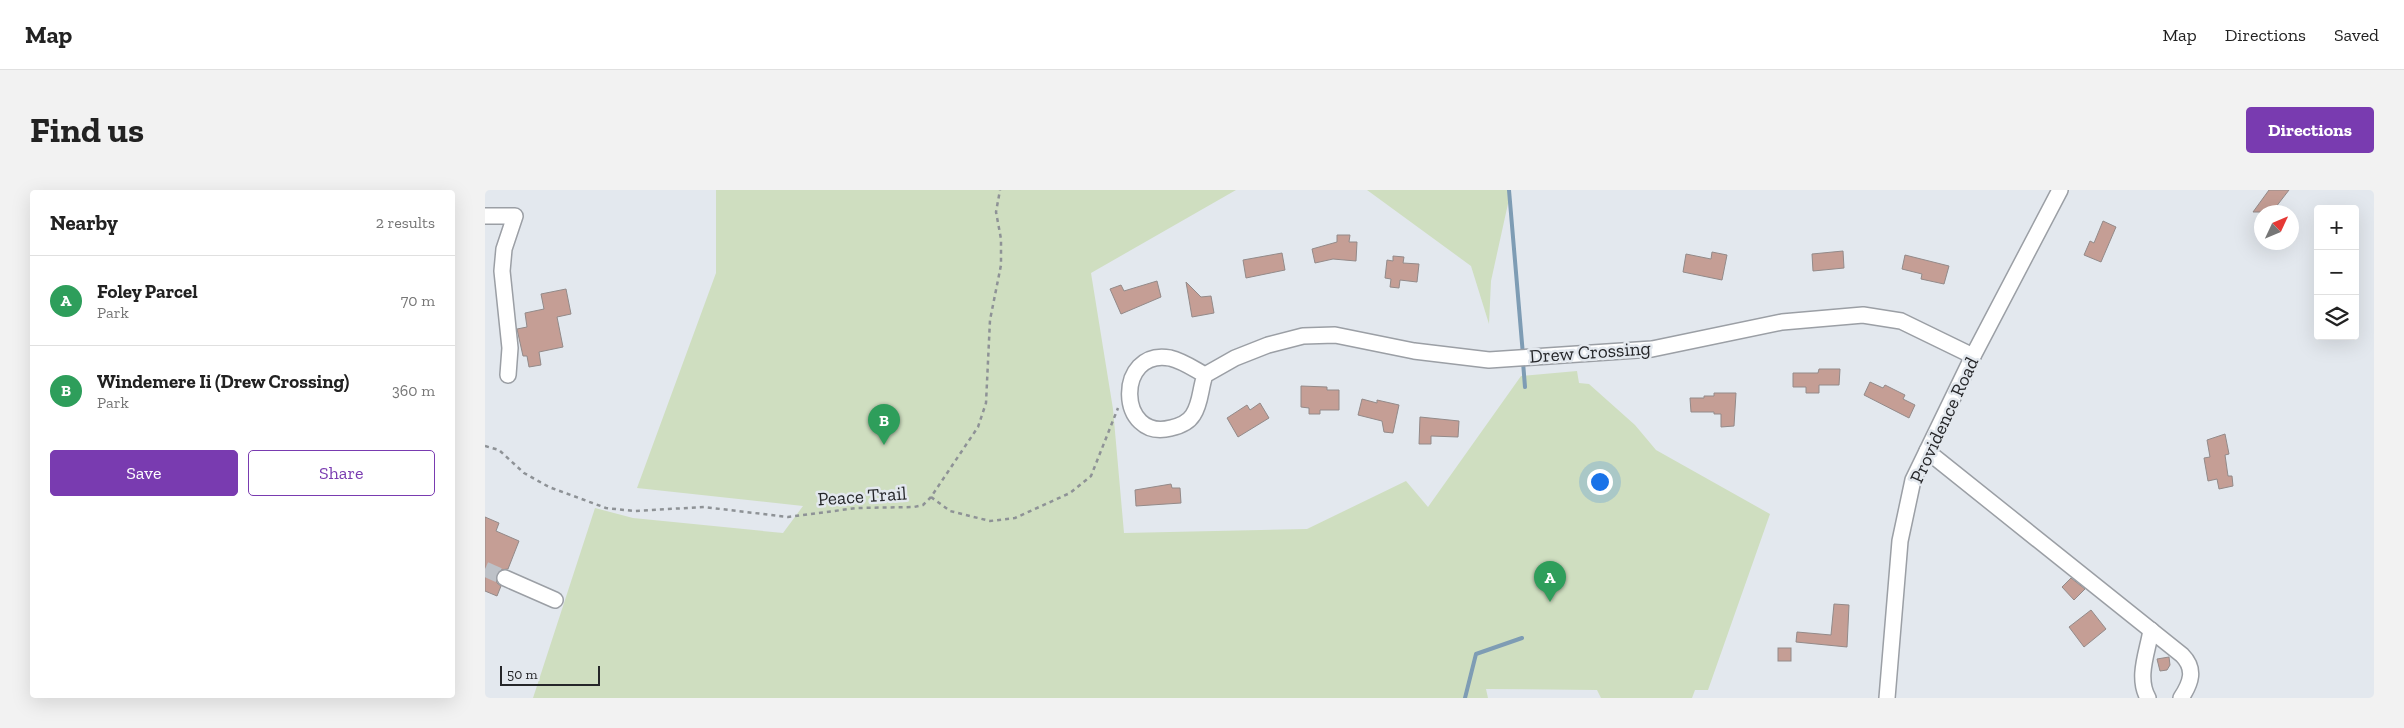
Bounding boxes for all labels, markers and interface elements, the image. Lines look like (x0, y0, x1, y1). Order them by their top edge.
text: Map (25, 20, 72, 49)
text: Map (2162, 24, 2197, 46)
text: Directions (2225, 24, 2306, 46)
text: Saved (2334, 24, 2379, 46)
button: Directions (2246, 107, 2374, 153)
text: Find us (30, 109, 144, 151)
north arrow (2254, 205, 2299, 250)
map controls (2314, 205, 2359, 340)
button: + (2314, 205, 2359, 250)
text: Nearby (50, 210, 118, 235)
text: 2 results (376, 213, 435, 232)
button: − (2314, 250, 2359, 295)
text: Foley Parcel (97, 280, 198, 303)
text: A (61, 291, 72, 310)
text: 70 m (401, 291, 435, 310)
button: layers (2314, 295, 2359, 340)
text: Park (97, 303, 129, 322)
street label: Drew Crossing (1528, 336, 1652, 368)
street label: Providence Road (1905, 353, 1983, 487)
text: Windemere Ii (Drew Crossing) (97, 370, 349, 393)
text: B (61, 381, 71, 400)
text: 360 m (392, 381, 435, 400)
text: Park (97, 393, 129, 412)
pin: B (868, 404, 900, 445)
button: Save (50, 450, 238, 496)
button: Share (248, 450, 435, 496)
your location (1587, 469, 1613, 495)
street label: Peace Trail (817, 481, 907, 511)
pin: A (1534, 561, 1566, 602)
scale bar (500, 663, 600, 686)
text: 50 m (507, 666, 538, 683)

